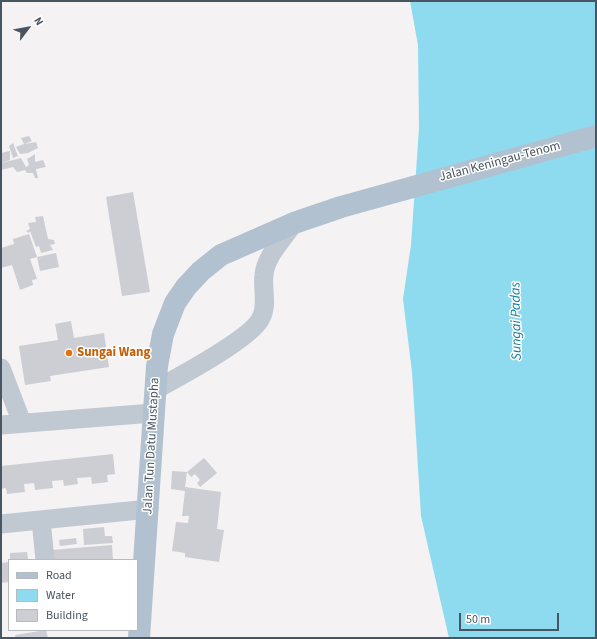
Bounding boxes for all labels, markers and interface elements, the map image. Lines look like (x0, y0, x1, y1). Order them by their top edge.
north arrow (8, 8, 48, 48)
text: N (30, 14, 47, 28)
street label: Jalan Keningau-Tenom (438, 138, 562, 186)
water label: Sungai Padas (508, 282, 526, 360)
place label: Sungai Wang (77, 345, 150, 361)
marker: Sungai Wang (64, 348, 74, 358)
street label: Jalan Tun Datu Mustapha (141, 377, 163, 515)
legend (8, 559, 138, 631)
text: Road (46, 567, 72, 584)
text: Water (46, 587, 75, 604)
scale bar (461, 605, 561, 631)
text: Building (46, 607, 88, 624)
text: 50 m (466, 611, 490, 628)

